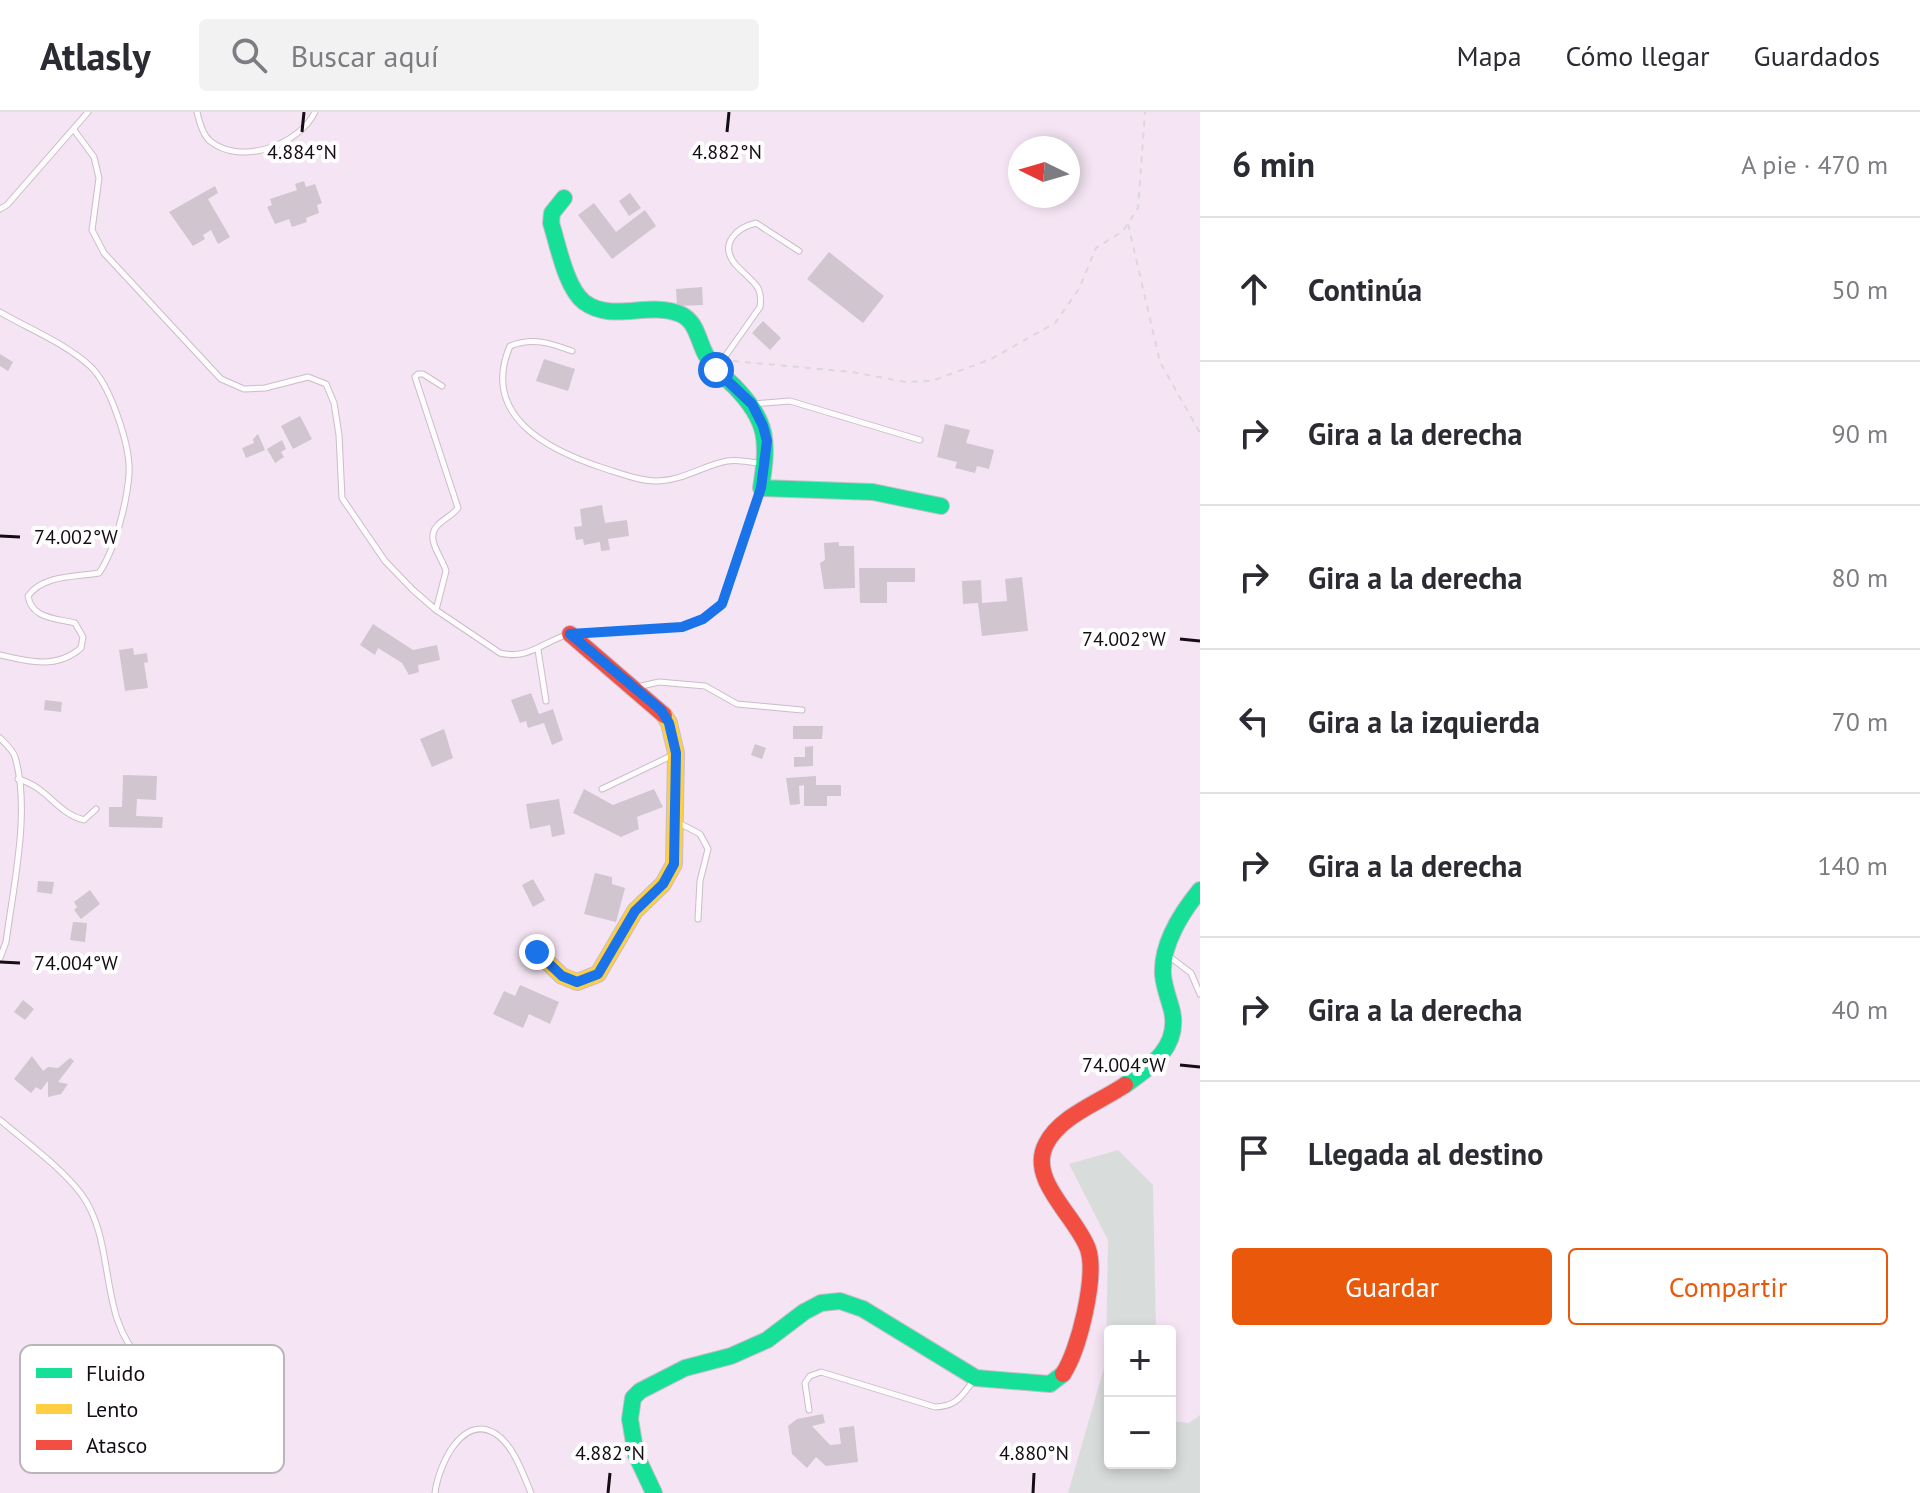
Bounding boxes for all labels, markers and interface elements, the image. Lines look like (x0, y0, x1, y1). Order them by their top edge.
search box (199, 19, 759, 91)
text: Atlasly (40, 31, 151, 80)
icon: search (227, 33, 271, 77)
text: Buscar aquí (291, 36, 439, 75)
text: Mapa (1457, 37, 1522, 74)
text: Cómo llegar (1566, 37, 1710, 74)
text: Guardados (1754, 37, 1880, 74)
north arrow (1008, 136, 1080, 208)
text: 4.884°N (267, 139, 337, 165)
text: 4.882°N (692, 139, 762, 165)
text: 6 min (1232, 142, 1315, 186)
text: A pie · 470 m (1741, 148, 1888, 181)
icon: ahead (1232, 267, 1276, 311)
text: Continúa (1308, 270, 1422, 309)
text: 50 m (1832, 273, 1888, 306)
route start (698, 352, 734, 388)
icon: right (1232, 411, 1276, 455)
text: Gira a la derecha (1308, 414, 1522, 453)
text: 90 m (1832, 417, 1888, 450)
text: 74.002°W (34, 524, 118, 550)
icon: right (1232, 555, 1276, 599)
text: Gira a la derecha (1308, 558, 1522, 597)
text: 80 m (1832, 561, 1888, 594)
text: 74.002°W (1082, 626, 1166, 652)
icon: left (1232, 699, 1276, 743)
text: Gira a la izquierda (1308, 702, 1540, 741)
text: 70 m (1832, 705, 1888, 738)
icon: right (1232, 843, 1276, 887)
text: Gira a la derecha (1308, 846, 1522, 885)
text: 140 m (1817, 849, 1888, 882)
route end (519, 934, 555, 970)
text: 74.004°W (34, 950, 118, 976)
icon: right (1232, 987, 1276, 1031)
text: Gira a la derecha (1308, 990, 1522, 1029)
text: 40 m (1832, 993, 1888, 1026)
text: 74.004°W (1082, 1052, 1166, 1078)
icon: arrive (1232, 1131, 1276, 1175)
text: Llegada al destino (1308, 1134, 1543, 1173)
button: Guardar (1232, 1248, 1552, 1325)
button: Compartir (1568, 1248, 1888, 1325)
map controls (1104, 1325, 1176, 1469)
button: + (1104, 1325, 1176, 1397)
legend (20, 1345, 284, 1473)
text: Fluido (86, 1359, 145, 1387)
text: Lento (86, 1395, 138, 1423)
button: − (1104, 1397, 1176, 1469)
text: Atasco (86, 1431, 147, 1459)
text: 4.882°N (575, 1440, 645, 1466)
text: 4.880°N (999, 1440, 1069, 1466)

